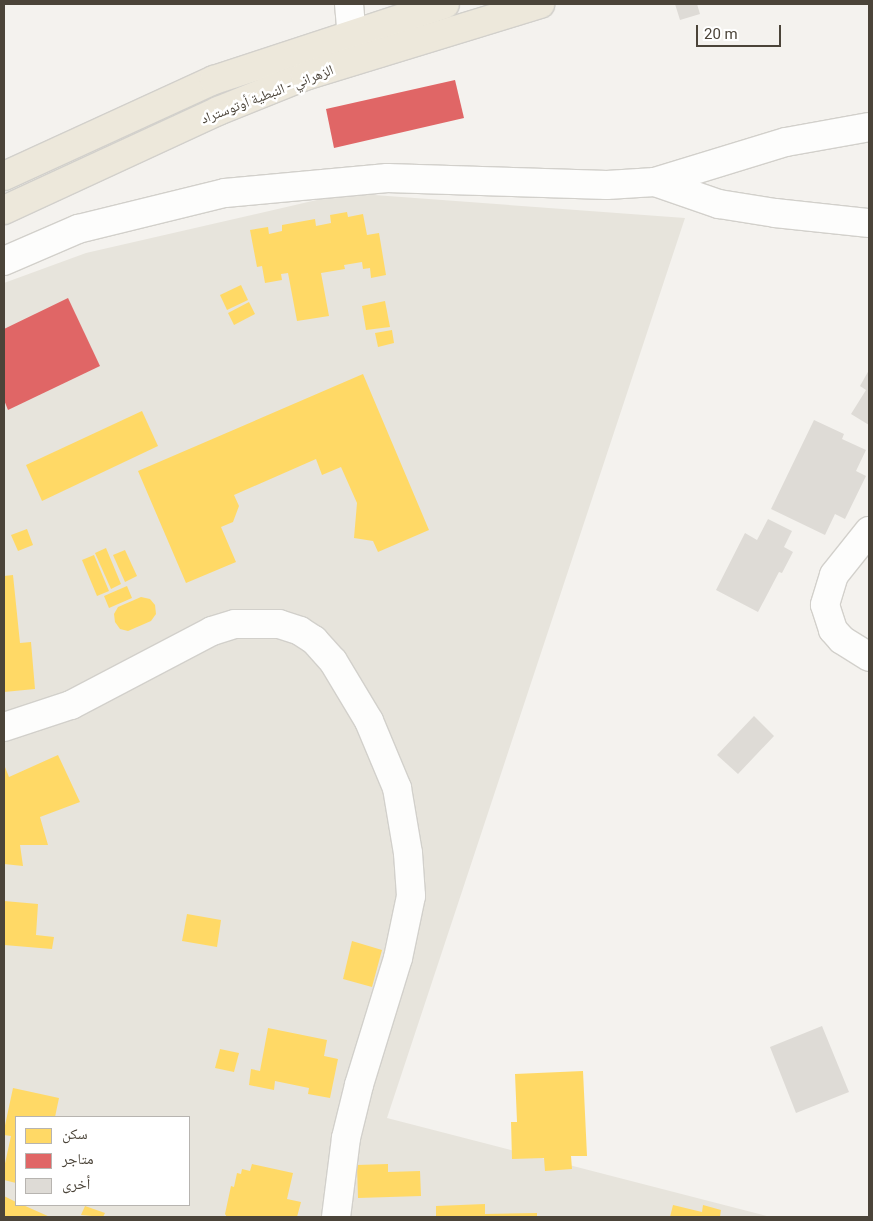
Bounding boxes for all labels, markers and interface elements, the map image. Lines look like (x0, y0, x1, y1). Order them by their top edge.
scale bar (698, 15, 783, 47)
text: 20 m (704, 25, 738, 43)
street label: الزهراني - النبطية أوتوستراد (198, 61, 336, 127)
legend (15, 1116, 190, 1206)
text: سكن (62, 1125, 88, 1143)
text: متاجر (62, 1150, 94, 1168)
text: أخرى (62, 1175, 90, 1193)

